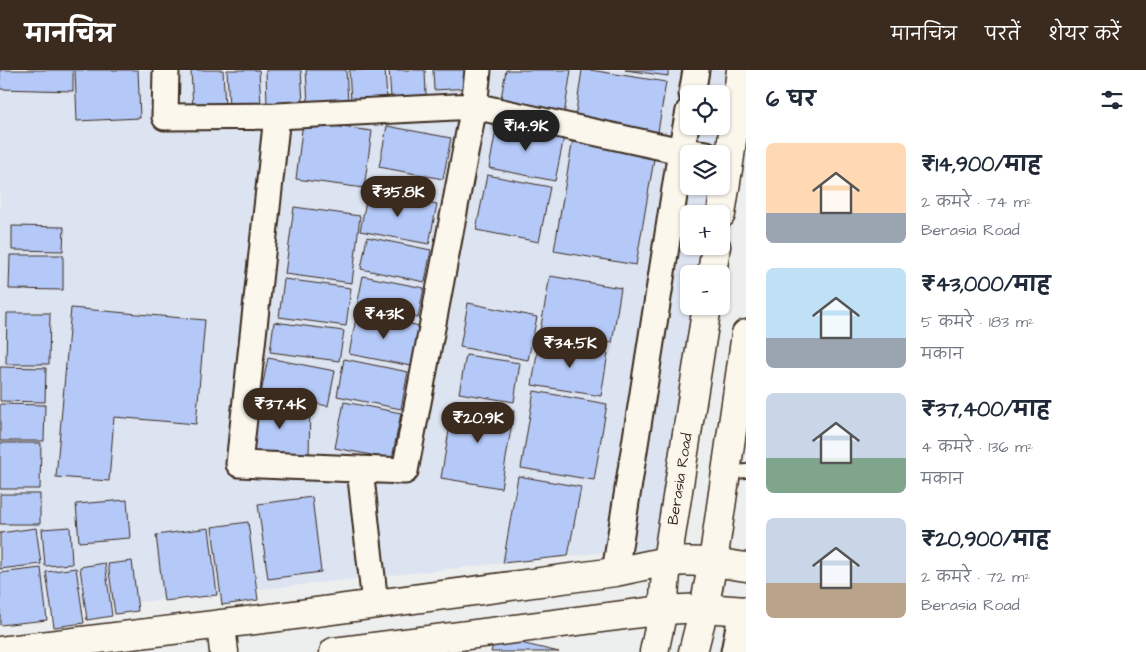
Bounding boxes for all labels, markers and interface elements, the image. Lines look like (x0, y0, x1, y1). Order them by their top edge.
text: मानचित्र (25, 18, 114, 52)
text: मानचित्र (891, 22, 957, 47)
text: परतें (985, 22, 1020, 47)
text: शेयर करें (1048, 22, 1121, 47)
map controls (680, 85, 730, 315)
button: locate (680, 85, 730, 135)
text: 6 घर (766, 85, 816, 114)
icon: filters (1098, 86, 1126, 114)
pin: ₹14.9K (485, 109, 567, 152)
text: ₹14.9K (504, 115, 548, 137)
button: layers (680, 145, 730, 195)
text: ₹14,900/माह (921, 150, 1041, 179)
icon: home (806, 163, 866, 223)
pin: ₹35.8K (357, 176, 439, 218)
text: ₹35.8K (372, 181, 424, 203)
text: 2 कमरे · 74 m² (921, 191, 1032, 213)
button: + (680, 205, 730, 255)
text: Berasia Road (921, 219, 1020, 241)
button: − (680, 265, 730, 315)
text: ₹43,000/माह (921, 270, 1050, 299)
icon: home (806, 288, 866, 348)
pin: ₹43K (354, 298, 414, 340)
text: ₹43K (364, 303, 404, 325)
text: 5 कमरे · 183 m² (921, 311, 1034, 333)
pin: ₹34.5K (529, 326, 611, 369)
text: ₹34.5K (543, 332, 597, 354)
text: मकान (921, 343, 963, 365)
pin: ₹37.4K (239, 388, 321, 430)
text: ₹37.4K (254, 393, 306, 415)
text: ₹37,400/माह (921, 395, 1050, 424)
pin: ₹20.9K (437, 402, 519, 444)
text: ₹20.9K (452, 407, 504, 429)
icon: home (806, 413, 866, 473)
street label: Berasia Road (662, 431, 698, 526)
text: 4 कमरे · 136 m² (921, 436, 1033, 458)
text: मकान (921, 468, 963, 490)
text: ₹20,900/माह (921, 525, 1049, 554)
icon: home (806, 538, 866, 598)
text: 2 कमरे · 72 m² (921, 566, 1030, 588)
text: Berasia Road (921, 594, 1020, 616)

